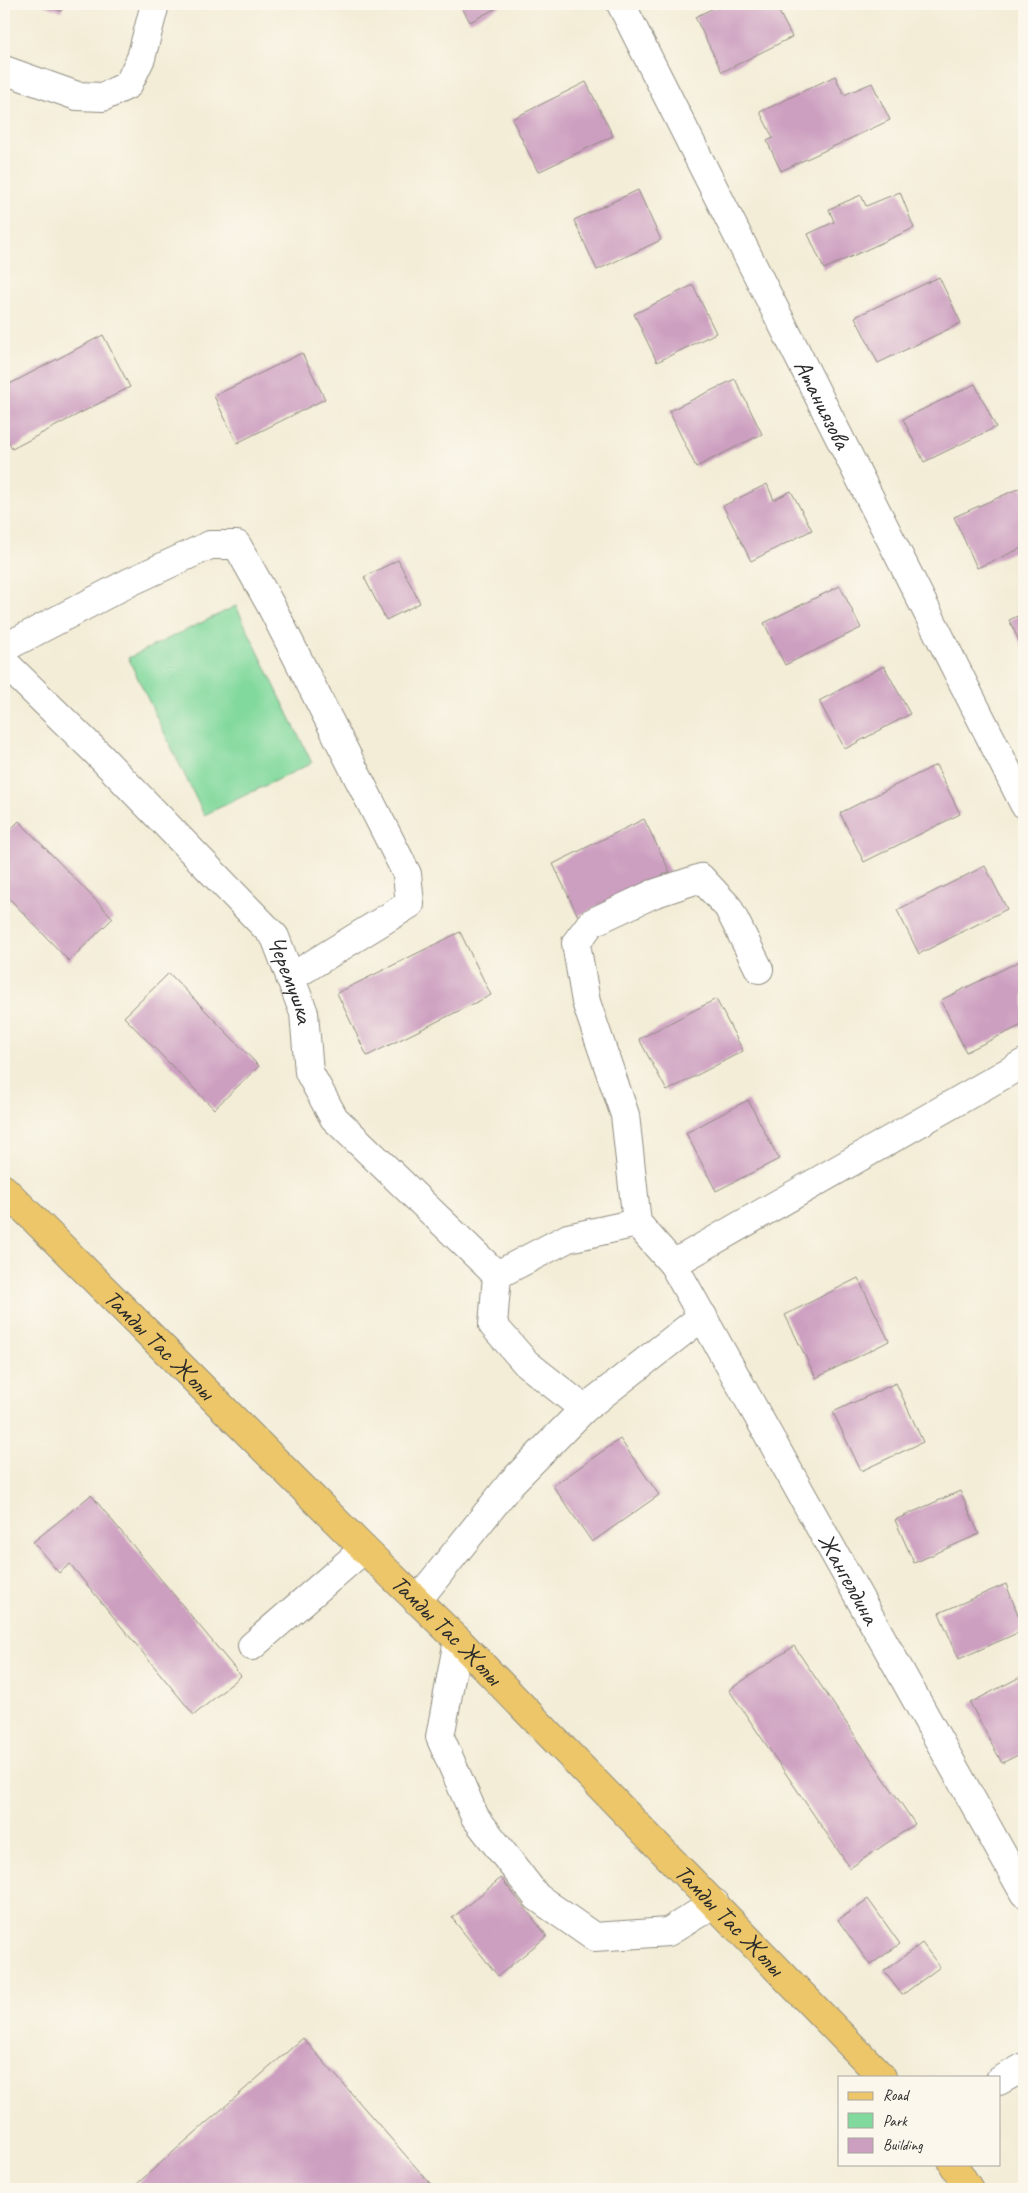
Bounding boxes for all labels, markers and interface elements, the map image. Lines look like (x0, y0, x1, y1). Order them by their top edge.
street label: Атаниязова (788, 354, 858, 455)
street label: Черемушка (261, 932, 320, 1026)
street label: Тамды Тас Жолы (98, 1283, 223, 1408)
street label: Жангелдина (811, 1528, 887, 1631)
street label: Тамды Тас Жолы (385, 1569, 510, 1693)
street label: Тамды Тас Жолы (669, 1858, 792, 1984)
legend (838, 2076, 1000, 2166)
text: Road (883, 2086, 910, 2105)
text: Park (883, 2112, 908, 2131)
text: Building (883, 2136, 923, 2155)

